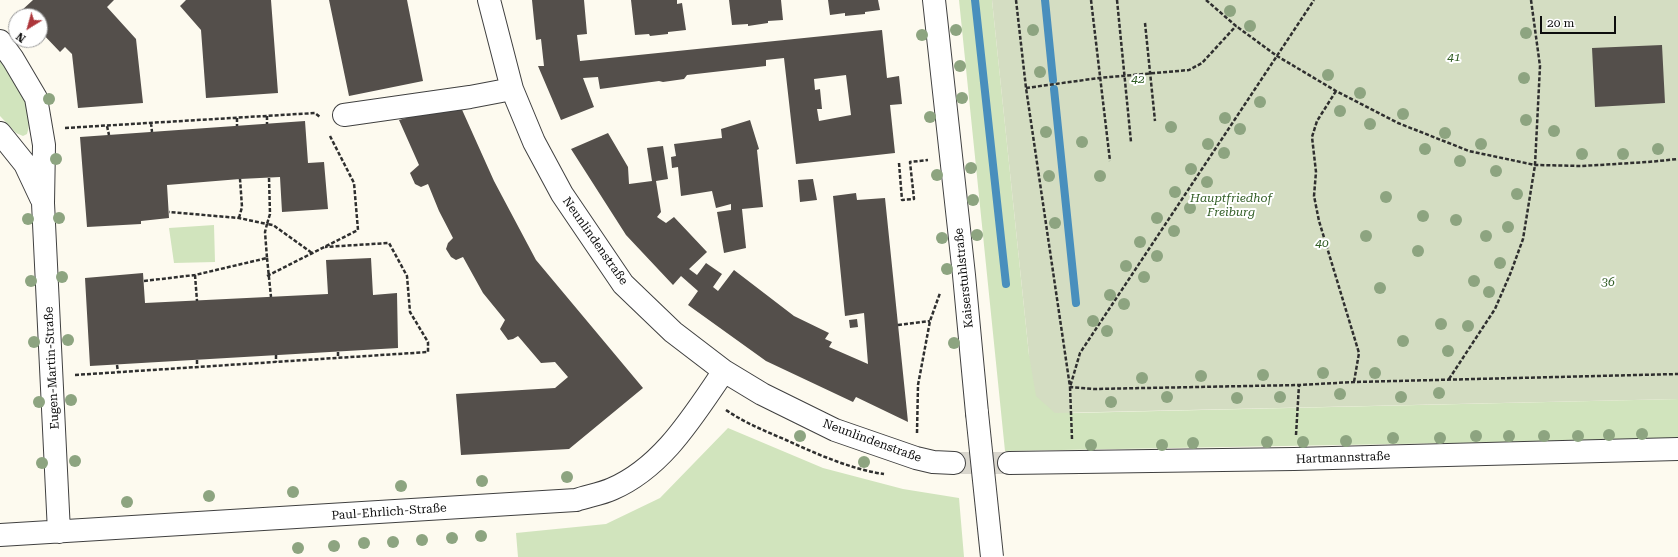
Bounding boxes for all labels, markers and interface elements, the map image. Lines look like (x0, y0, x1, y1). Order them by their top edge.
north arrow (8, 8, 48, 48)
scale bar (1542, 8, 1618, 34)
text: 20 m (1547, 16, 1574, 30)
text: N (14, 29, 28, 45)
park label: 41 (1447, 50, 1461, 64)
park label: 42 (1131, 72, 1145, 86)
park label: Hauptfriedhof Freiburg (1190, 191, 1272, 219)
street label: Neunlindenstraße (559, 194, 631, 288)
street label: Kaiserstuhlstraße (952, 227, 976, 329)
park label: 40 (1315, 236, 1329, 250)
park label: 36 (1601, 275, 1615, 289)
street label: Eugen-Martin-Straße (42, 306, 62, 430)
street label: Neunlindenstraße (821, 416, 923, 466)
street label: Hartmannstraße (1296, 449, 1390, 467)
street label: Paul-Ehrlich-Straße (331, 501, 447, 523)

